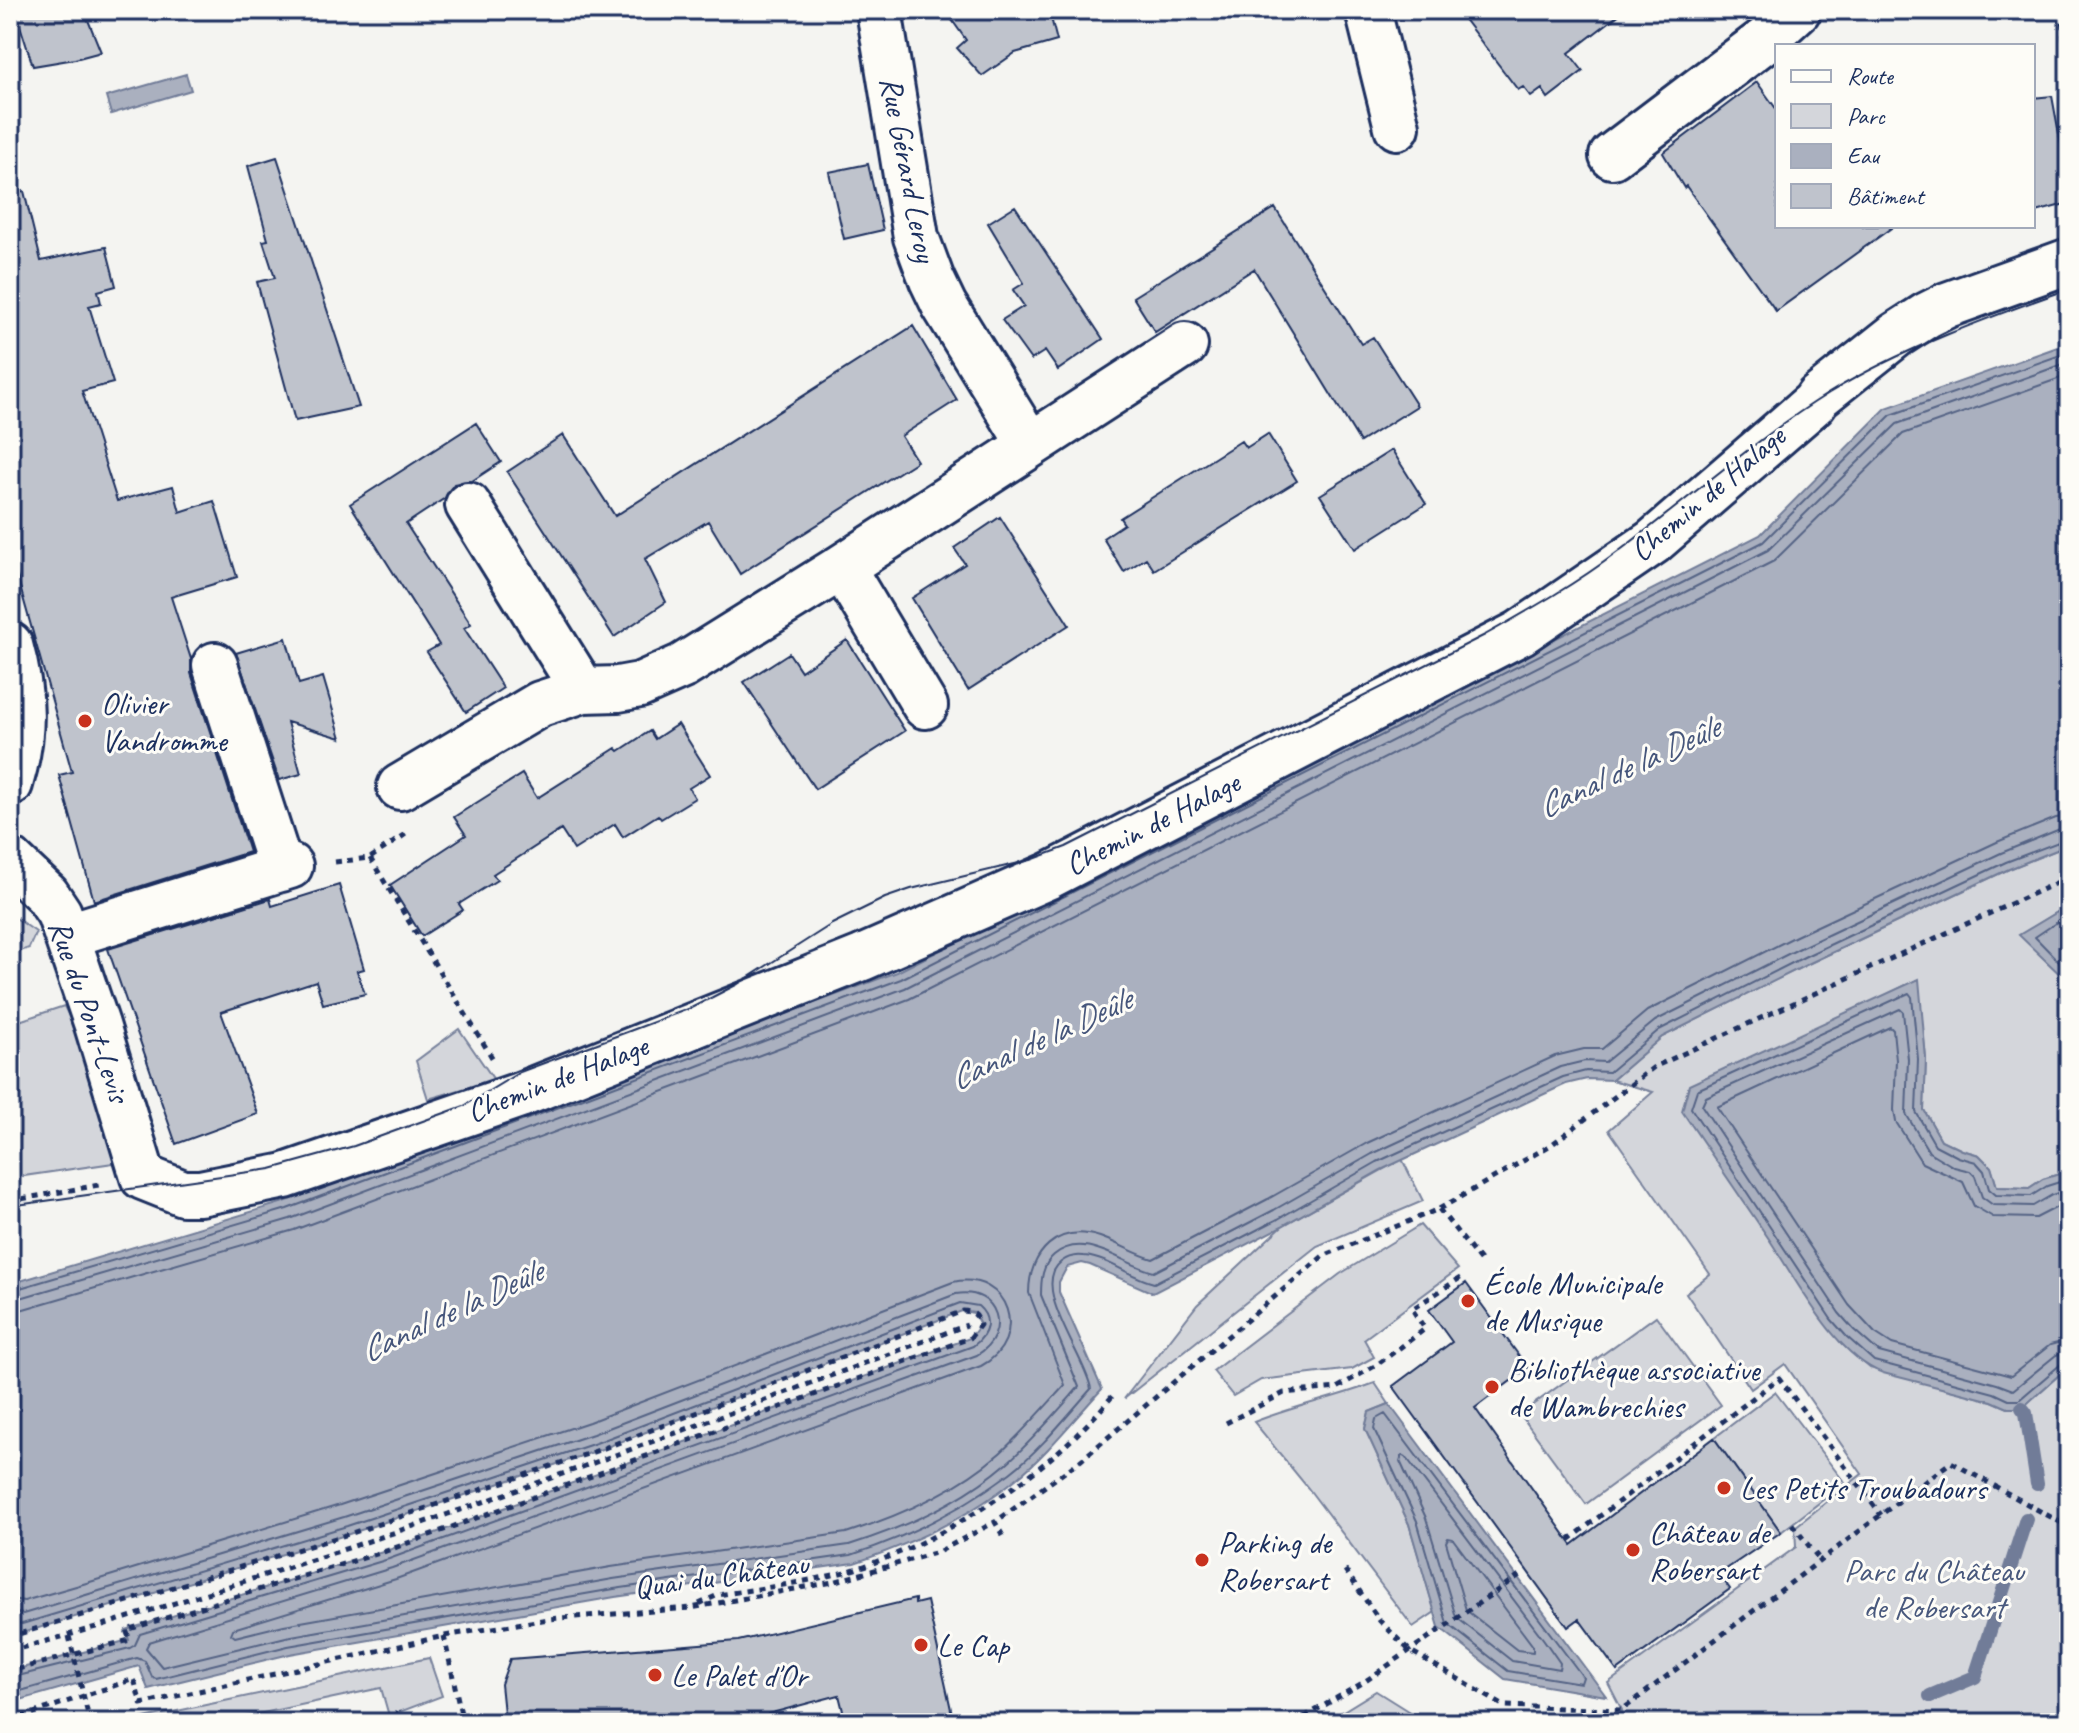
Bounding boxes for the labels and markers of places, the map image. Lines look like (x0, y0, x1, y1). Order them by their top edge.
place label: Olivier Vandromme (101, 683, 229, 761)
marker: Olivier Vandromme (76, 712, 94, 730)
place label: École Municipale de Musique (1484, 1263, 1664, 1341)
marker: École Municipale de Musique (1459, 1292, 1477, 1310)
place label: Bibliothèque associative de Wambrechies (1508, 1349, 1762, 1427)
marker: Bibliothèque associative de Wambrechies (1483, 1378, 1501, 1396)
place label: Les Petits Troubadours (1740, 1468, 1989, 1509)
marker: Les Petits Troubadours (1715, 1479, 1733, 1497)
place label: Château de Robersart (1649, 1512, 1772, 1590)
place label: Parking de Robersart (1218, 1522, 1334, 1600)
marker: Château de Robersart (1624, 1541, 1642, 1559)
marker: Parking de Robersart (1193, 1551, 1211, 1569)
place label: Le Cap (937, 1625, 1011, 1666)
marker: Le Cap (912, 1636, 930, 1654)
place label: Le Palet d'Or (671, 1655, 810, 1696)
marker: Le Palet d'Or (646, 1666, 664, 1684)

